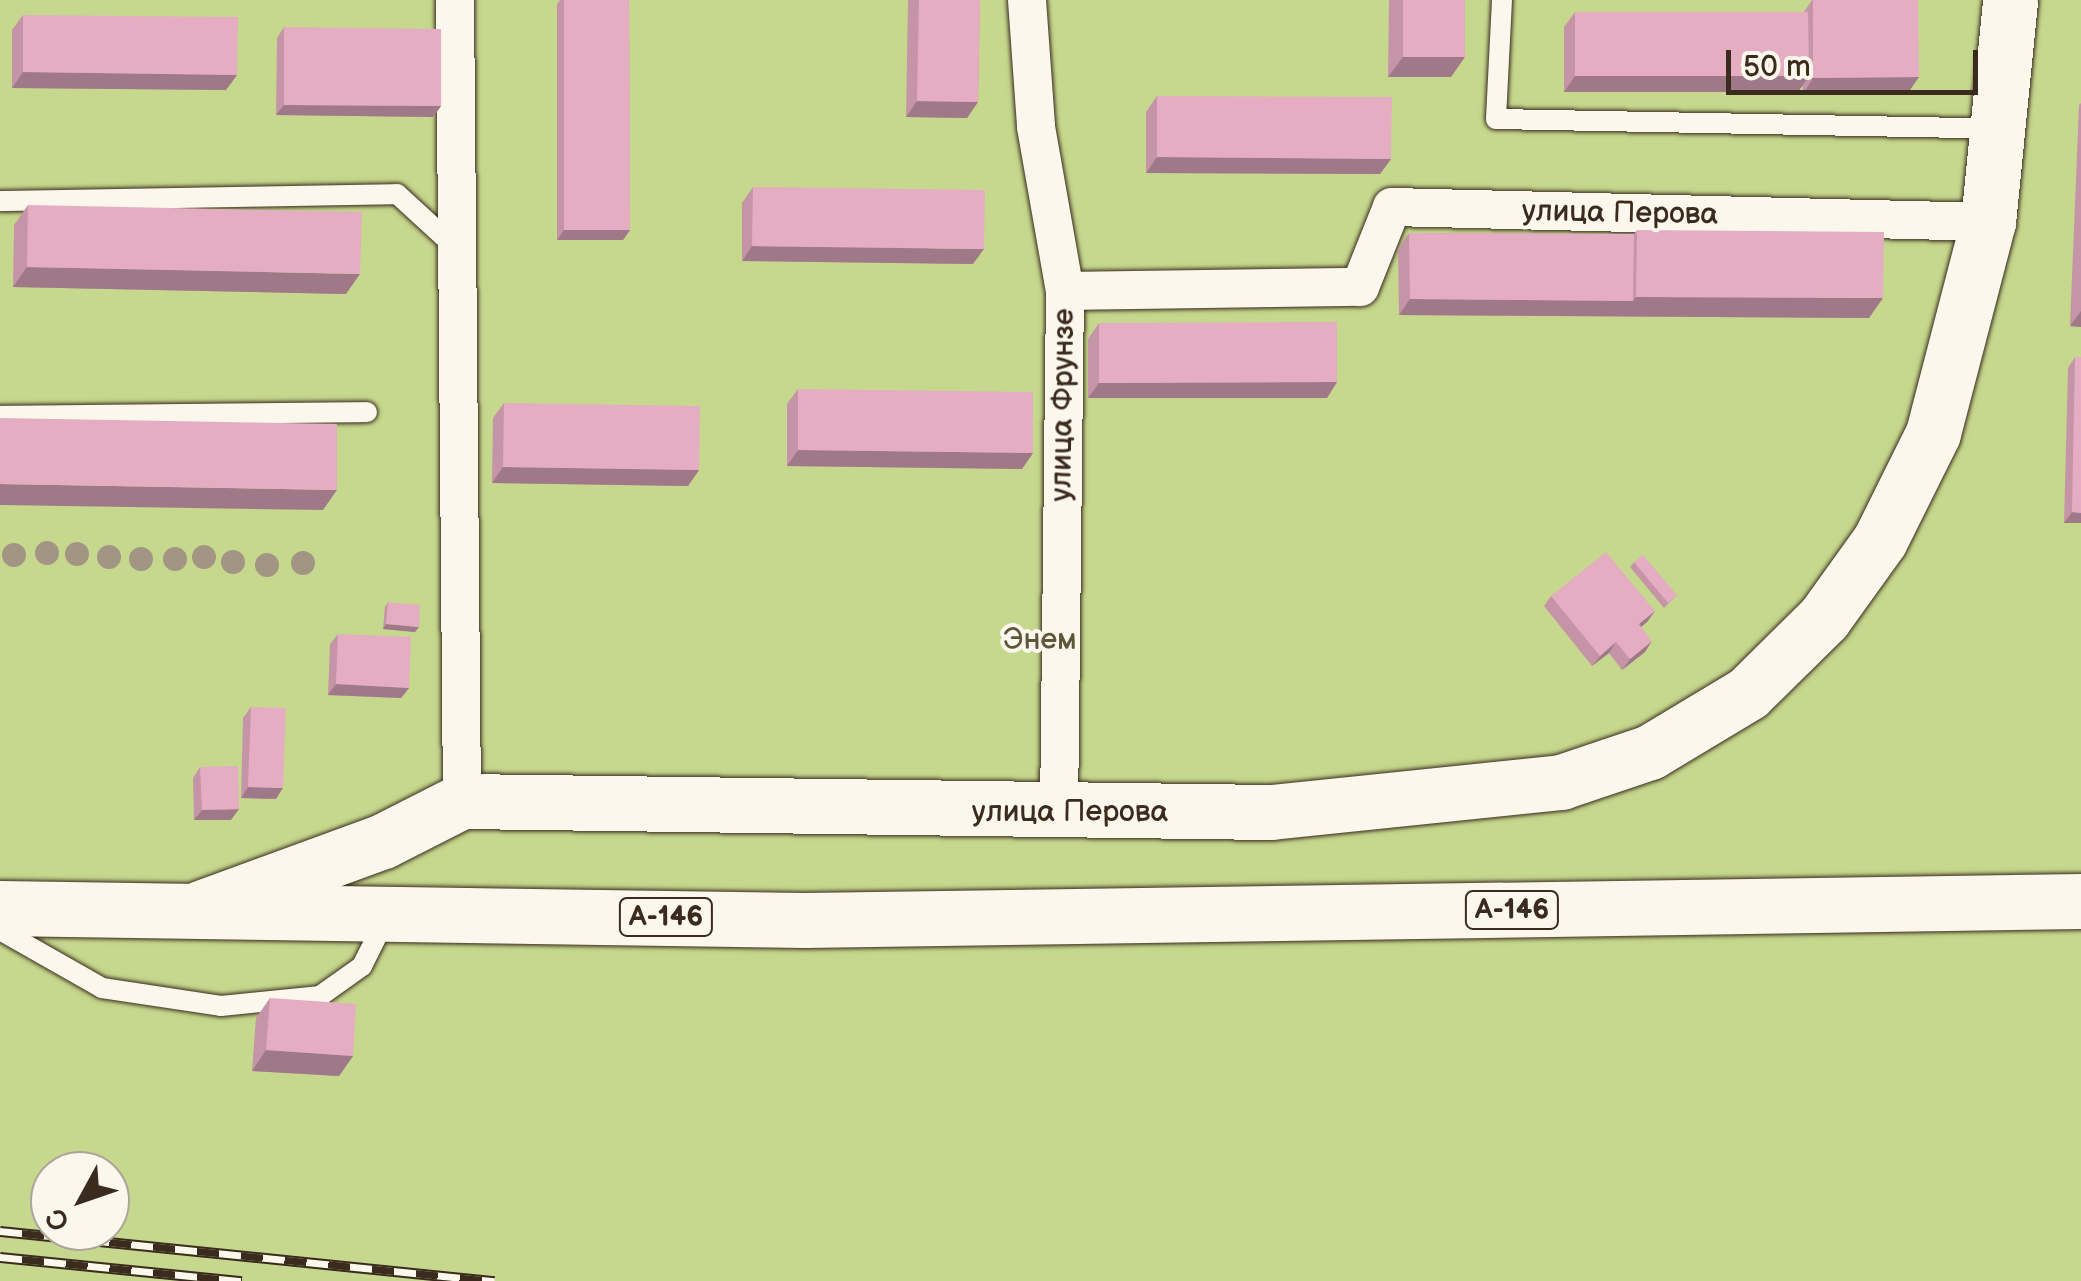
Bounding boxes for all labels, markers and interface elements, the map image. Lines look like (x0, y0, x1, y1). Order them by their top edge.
scale bar (1731, 30, 1984, 92)
text: 50 m (1743, 49, 1811, 85)
street label: улица Перова (1522, 193, 1718, 233)
street label: улица Фрунзе (1043, 308, 1083, 502)
park label: Энем (1003, 622, 1077, 658)
street label: улица Перова (972, 794, 1168, 830)
road number: А-146 (1464, 887, 1560, 933)
road number: А-146 (618, 894, 714, 940)
north arrow (30, 1151, 130, 1251)
text: С (39, 1201, 77, 1237)

